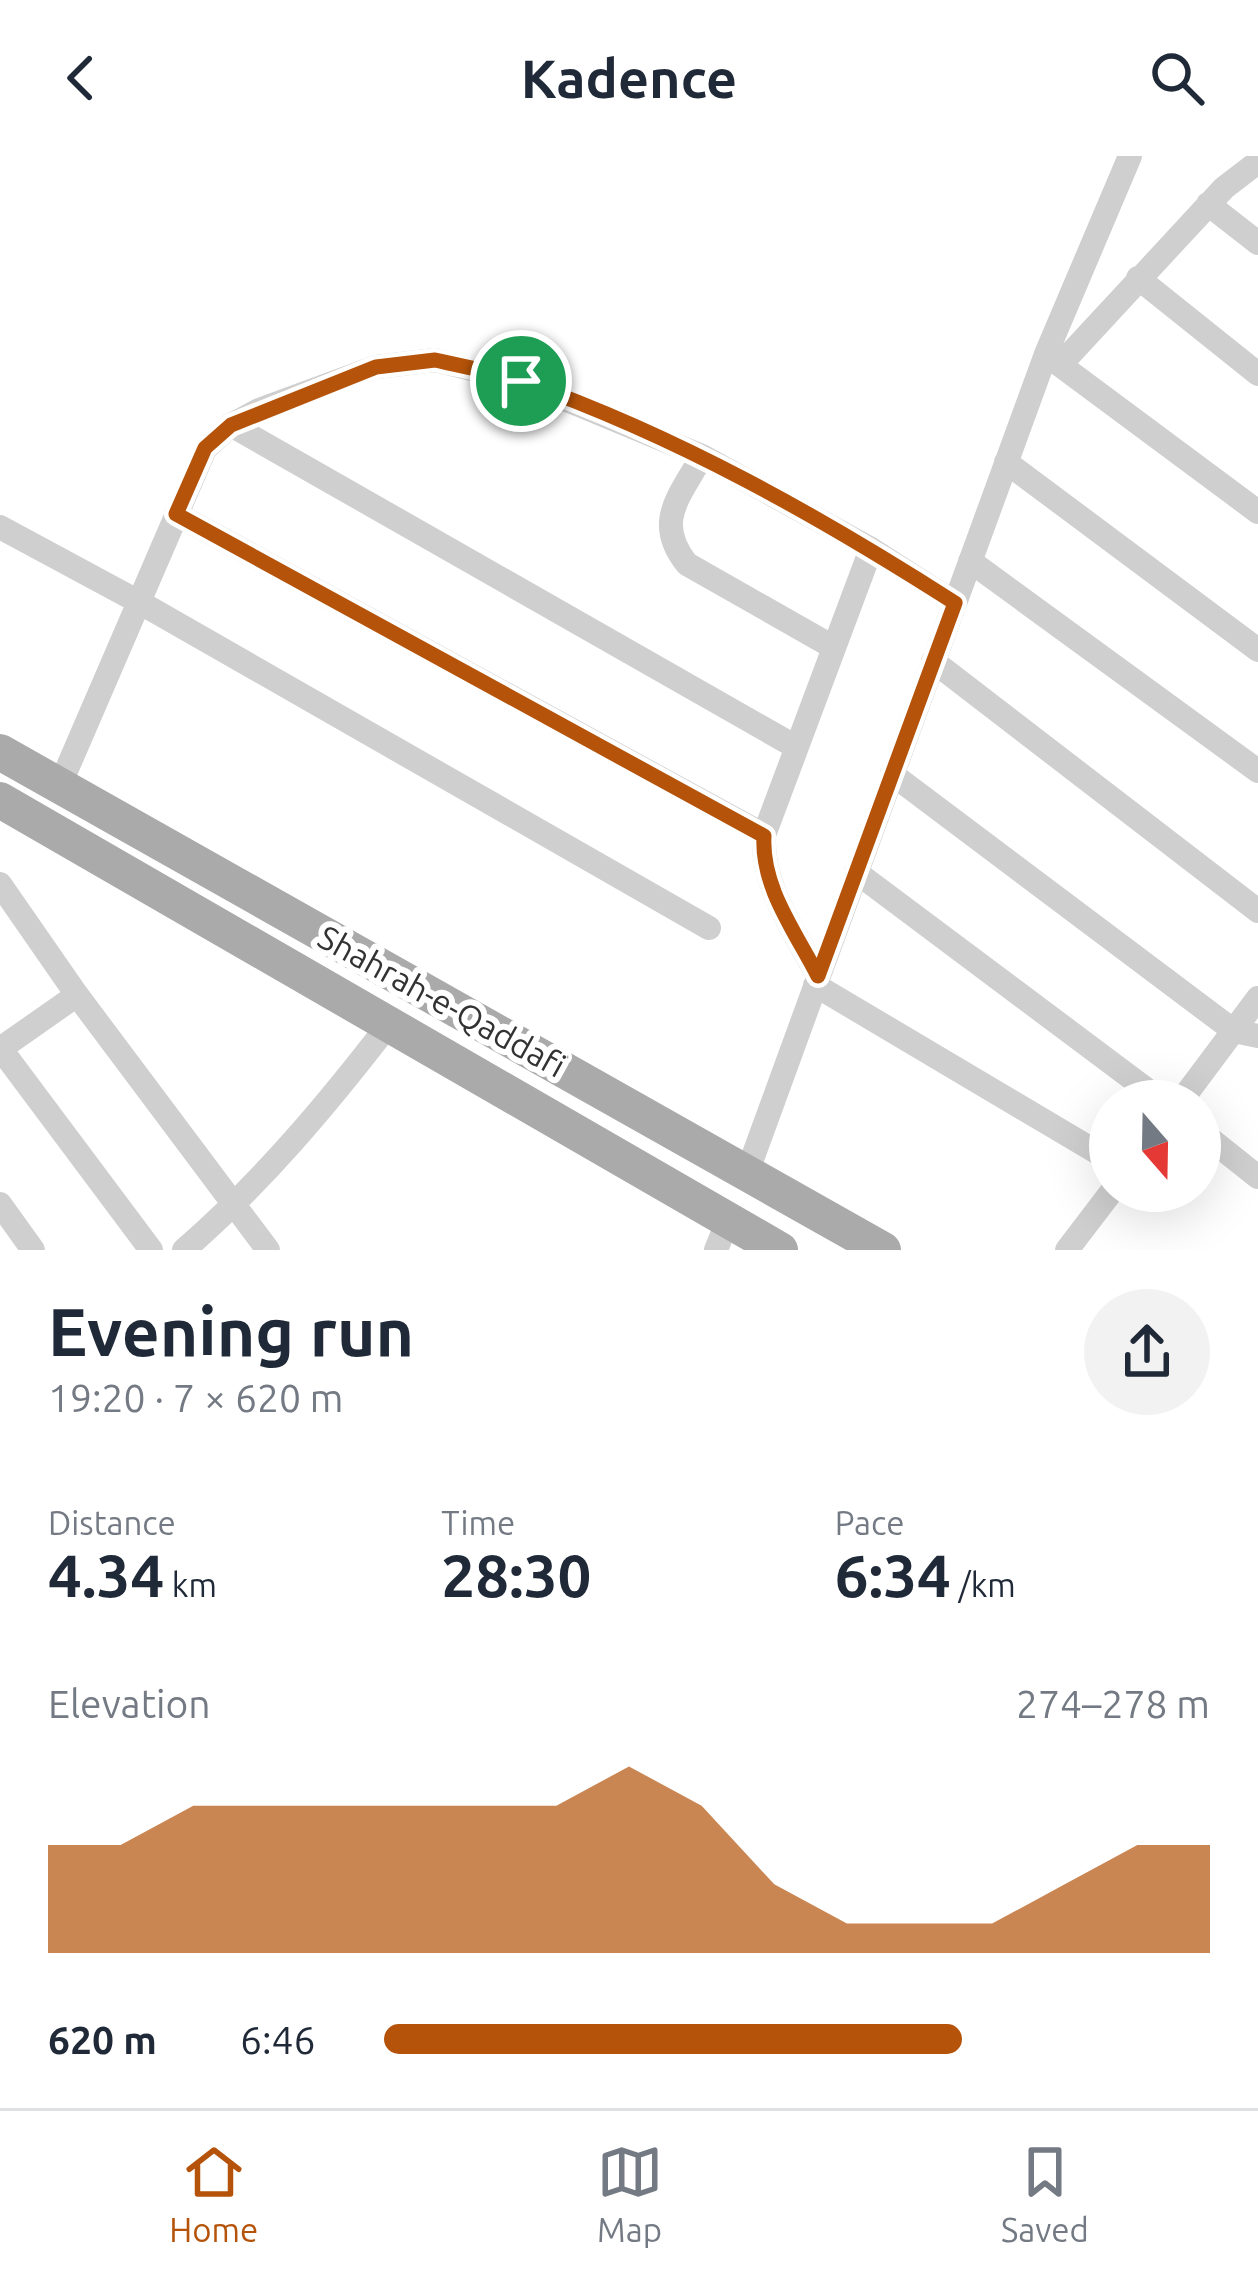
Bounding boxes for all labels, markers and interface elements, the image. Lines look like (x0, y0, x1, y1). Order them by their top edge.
icon: back (48, 45, 114, 111)
icon: search (1144, 45, 1210, 111)
text: Kadence (521, 48, 737, 108)
pin (470, 330, 572, 432)
icon: arrive (488, 348, 554, 414)
street label: Shahrah-e-Qaddafi (312, 917, 572, 1084)
north arrow (1089, 1080, 1221, 1212)
map controls (1089, 1080, 1221, 1212)
button: share (1084, 1289, 1210, 1415)
text: Evening run (48, 1294, 414, 1368)
text: 19:20 · 7 × 620 m (48, 1376, 343, 1419)
text: Distance (48, 1504, 176, 1541)
text: Time (441, 1504, 515, 1541)
text: Pace (835, 1504, 905, 1541)
text: 4.34 (48, 1541, 164, 1608)
text: 28:30 (441, 1541, 591, 1608)
text: 6:34 (835, 1541, 951, 1608)
text: km (164, 1566, 217, 1603)
text: /km (951, 1566, 1016, 1603)
text: Elevation (48, 1682, 211, 1725)
text: 274–278 m (1016, 1682, 1210, 1725)
text: 620 m (48, 2018, 157, 2061)
text: 6:46 (240, 2018, 316, 2061)
tab: Home (169, 2139, 258, 2248)
tab: Map (597, 2139, 663, 2248)
tab: Saved (1001, 2139, 1089, 2248)

